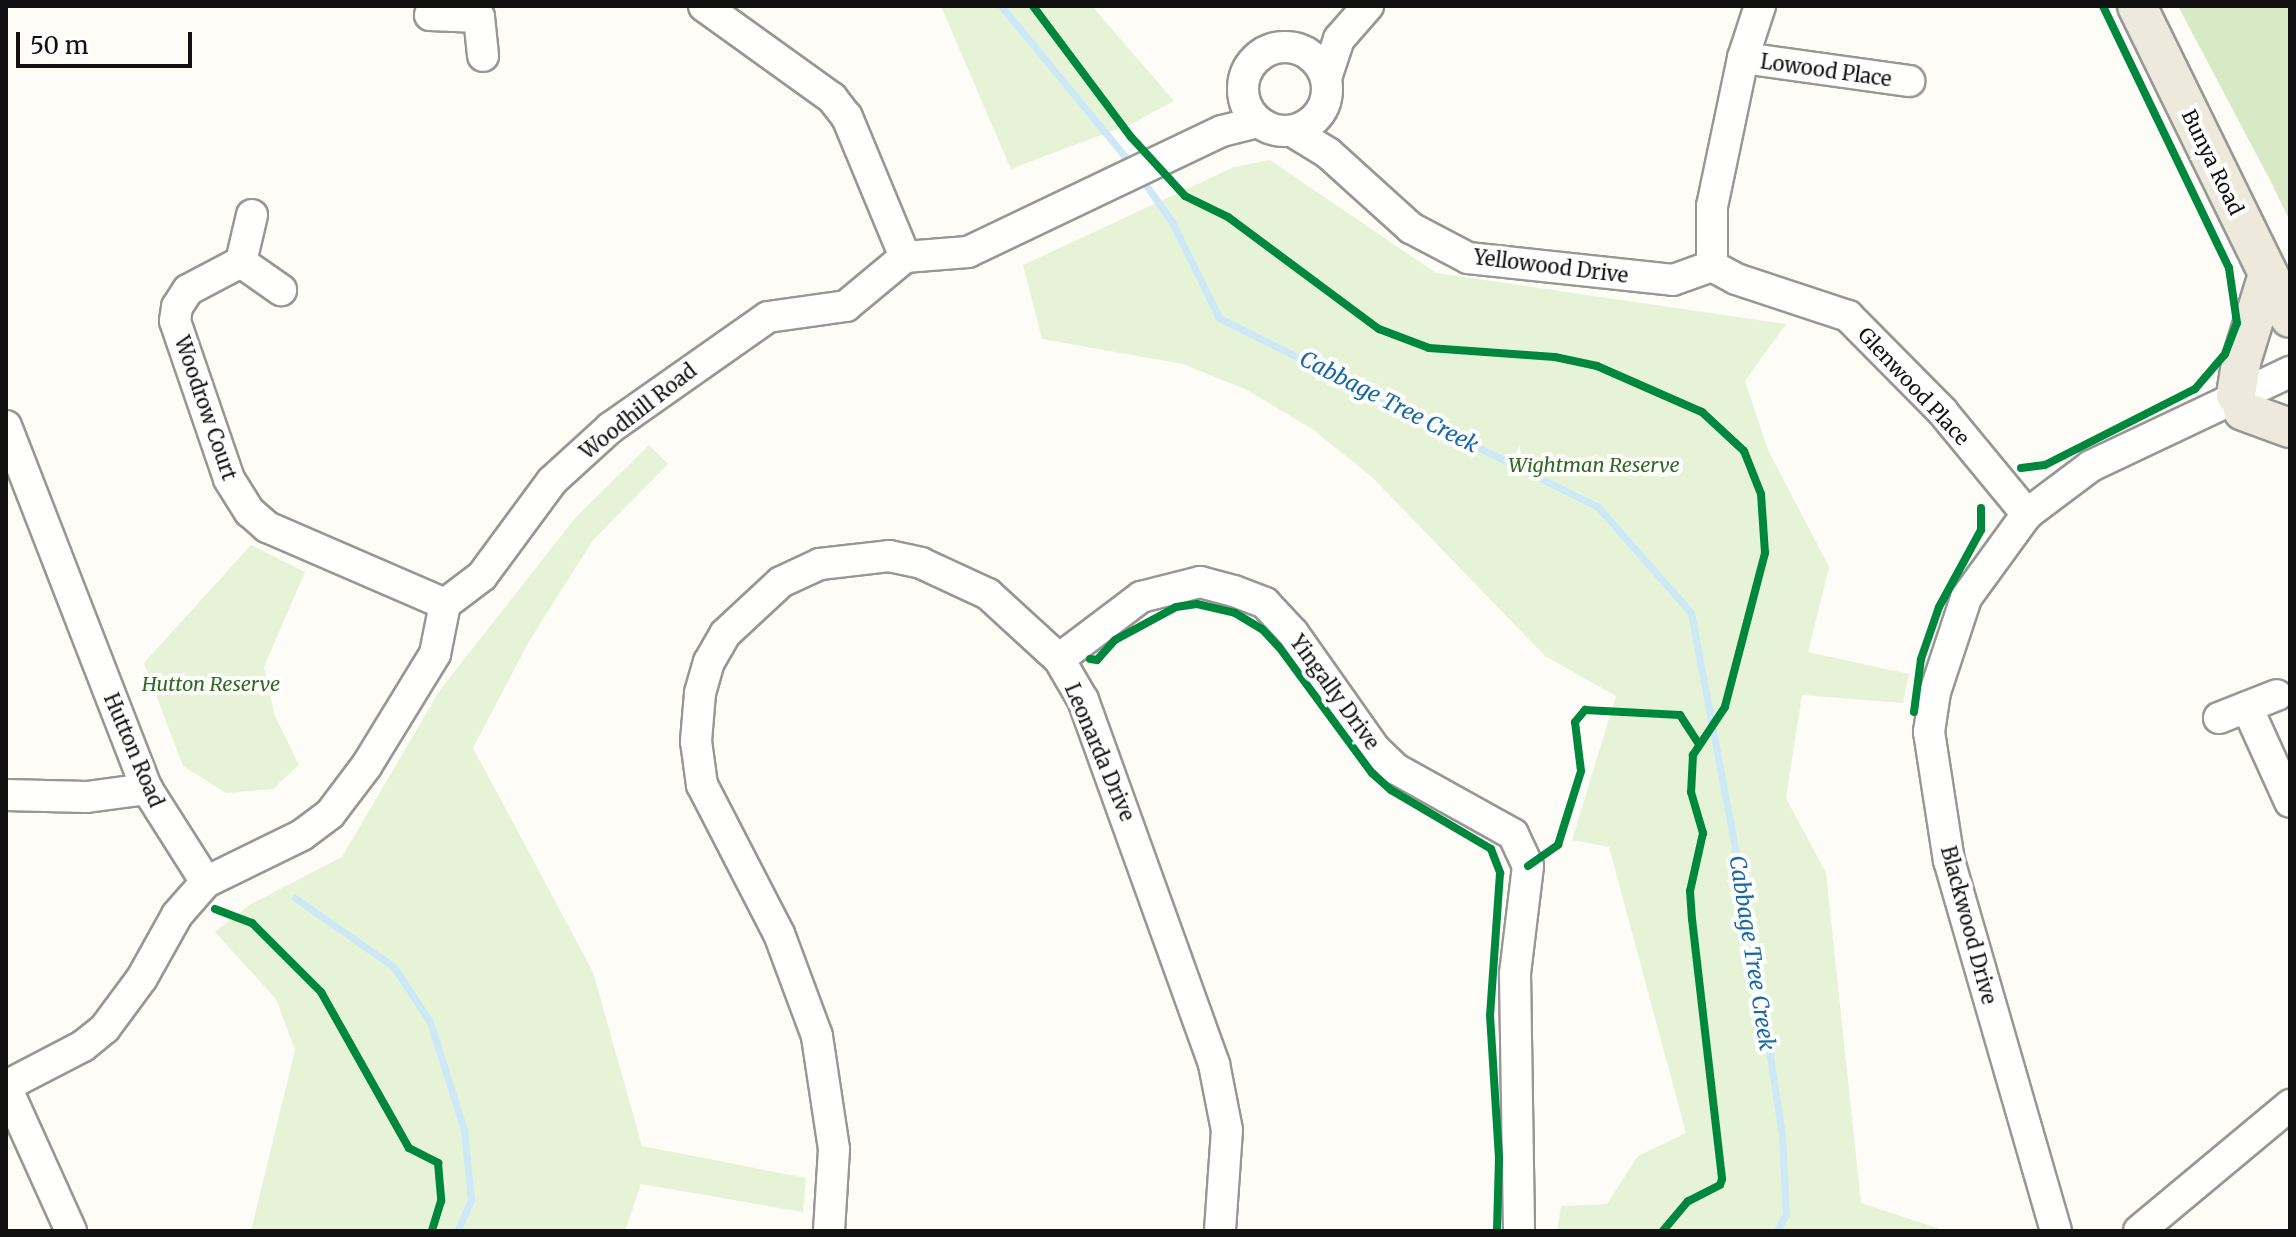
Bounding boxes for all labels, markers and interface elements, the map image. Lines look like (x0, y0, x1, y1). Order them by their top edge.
scale bar (20, 16, 196, 66)
text: 50 m (30, 30, 89, 61)
street label: Lowood Place (1759, 49, 1893, 91)
street label: Bunya Road (2177, 105, 2249, 219)
street label: Yellowood Drive (1472, 245, 1630, 287)
street label: Glenwood Place (1853, 322, 1975, 450)
street label: Woodrow Court (170, 333, 242, 483)
water label: Cabbage Tree Creek (1295, 346, 1483, 458)
street label: Woodhill Road (575, 358, 701, 464)
park label: Wightman Reserve (1508, 452, 1680, 476)
street label: Yingally Drive (1286, 630, 1384, 754)
park label: Hutton Reserve (142, 671, 280, 695)
street label: Leonarda Drive (1060, 680, 1140, 824)
street label: Hutton Road (99, 689, 169, 811)
street label: Blackwood Drive (1936, 843, 2002, 1007)
water label: Cabbage Tree Creek (1724, 854, 1780, 1052)

